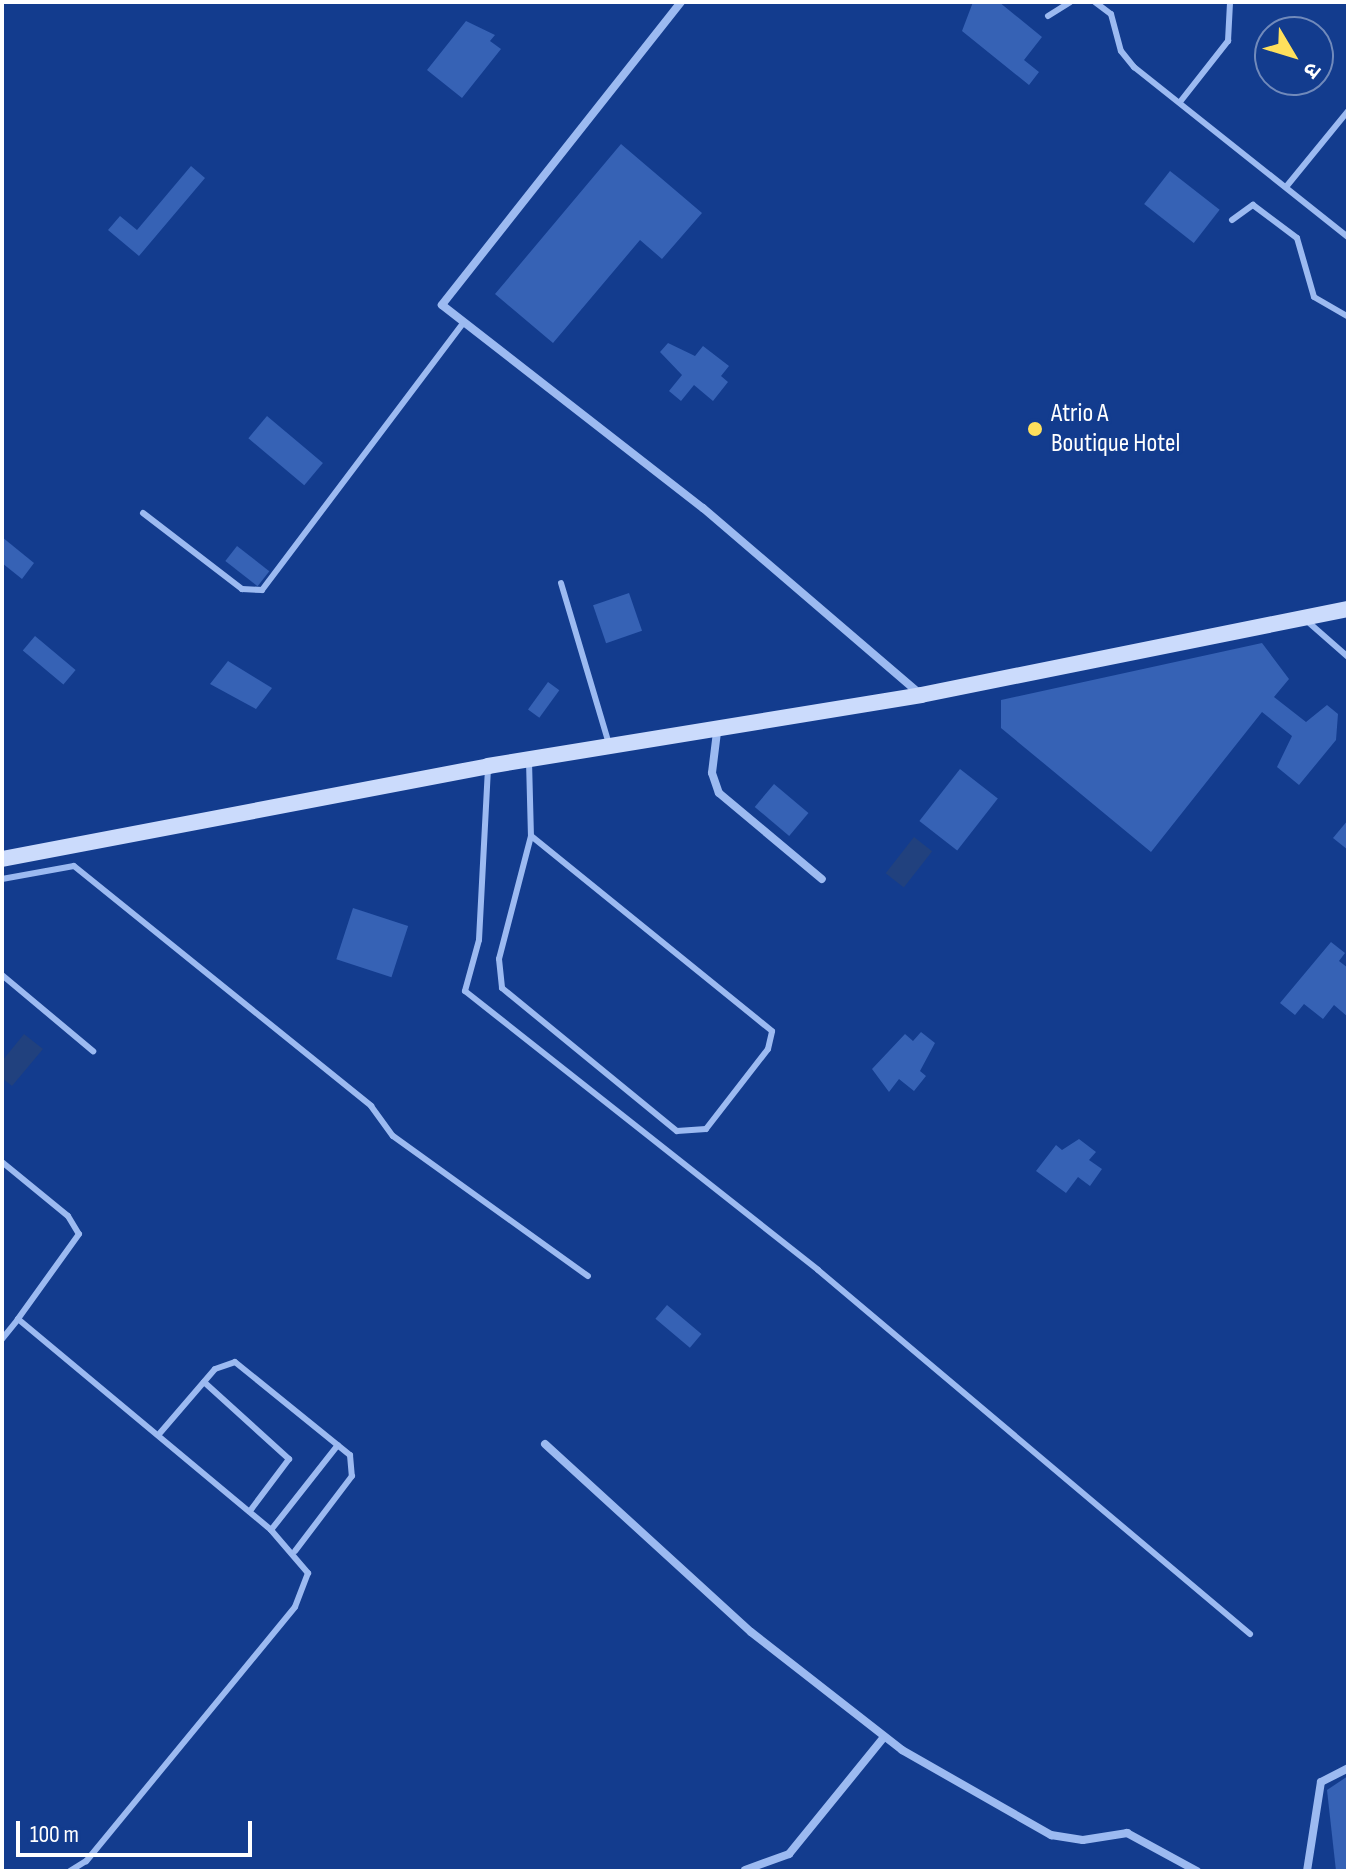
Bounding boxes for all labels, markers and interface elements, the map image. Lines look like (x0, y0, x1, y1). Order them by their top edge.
north arrow (1254, 16, 1334, 96)
text: उ (1297, 56, 1326, 83)
place label: Atrio A Boutique Hotel (1051, 398, 1180, 460)
marker: Atrio A Boutique Hotel (1026, 420, 1044, 438)
scale bar (20, 1805, 256, 1855)
text: 100 m (30, 1820, 79, 1849)

